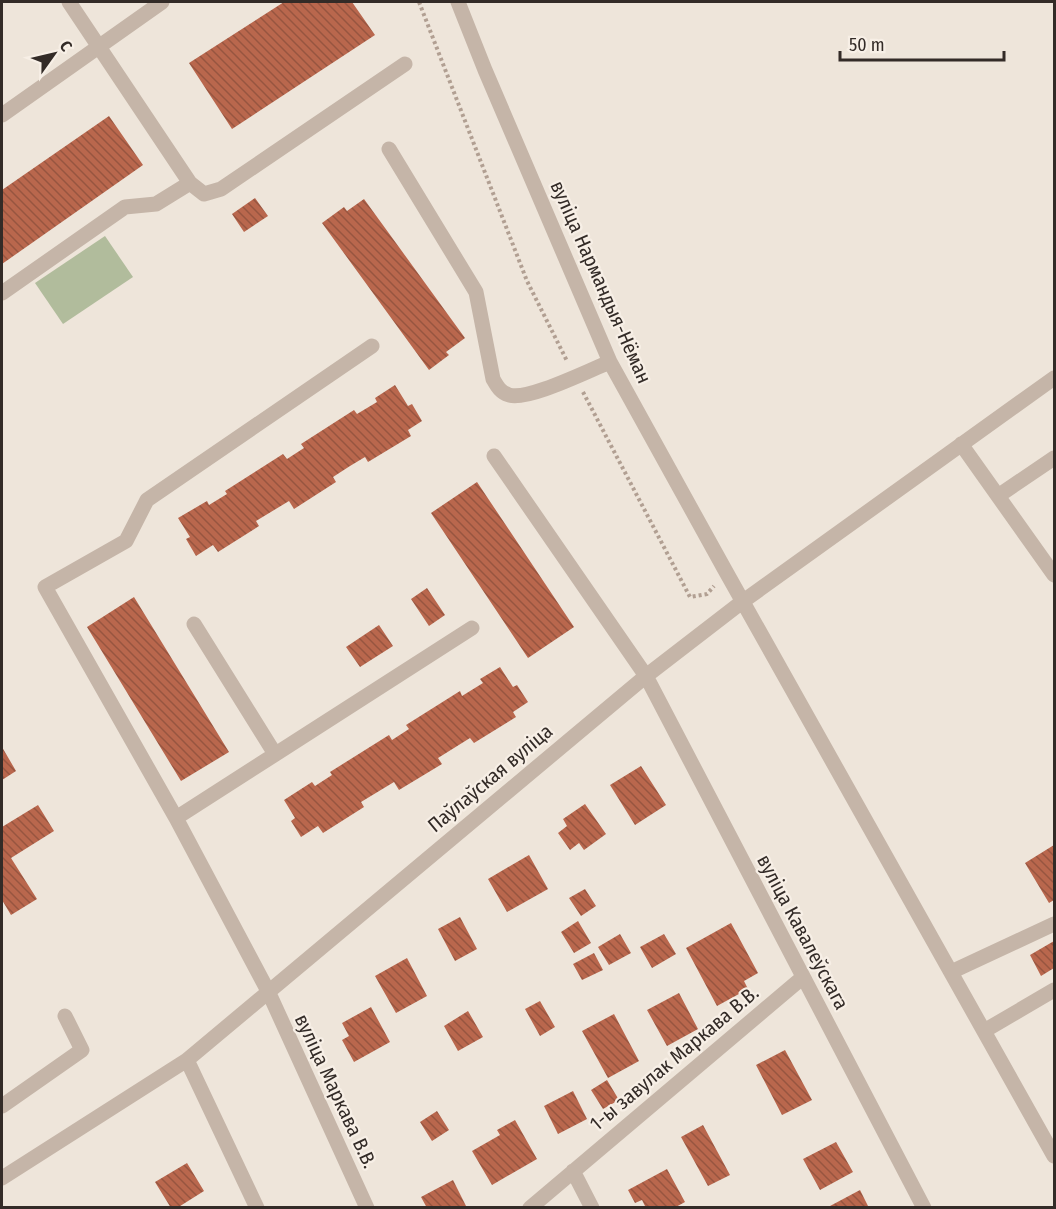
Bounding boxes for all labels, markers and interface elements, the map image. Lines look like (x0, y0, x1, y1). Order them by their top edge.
north arrow (24, 24, 84, 84)
scale bar (840, 24, 1004, 62)
text: 50 m (849, 34, 885, 56)
text: С (56, 37, 77, 55)
street label: вуліца Нармандыя-Нёман (545, 177, 657, 387)
street label: Паўлаўская вуліца (423, 719, 557, 837)
street label: вуліца Кавалеўскага (752, 850, 854, 1014)
street label: 1-ы завулак Маркава В.В. (585, 980, 763, 1136)
street label: вуліца Маркава В.В. (290, 1010, 382, 1172)

